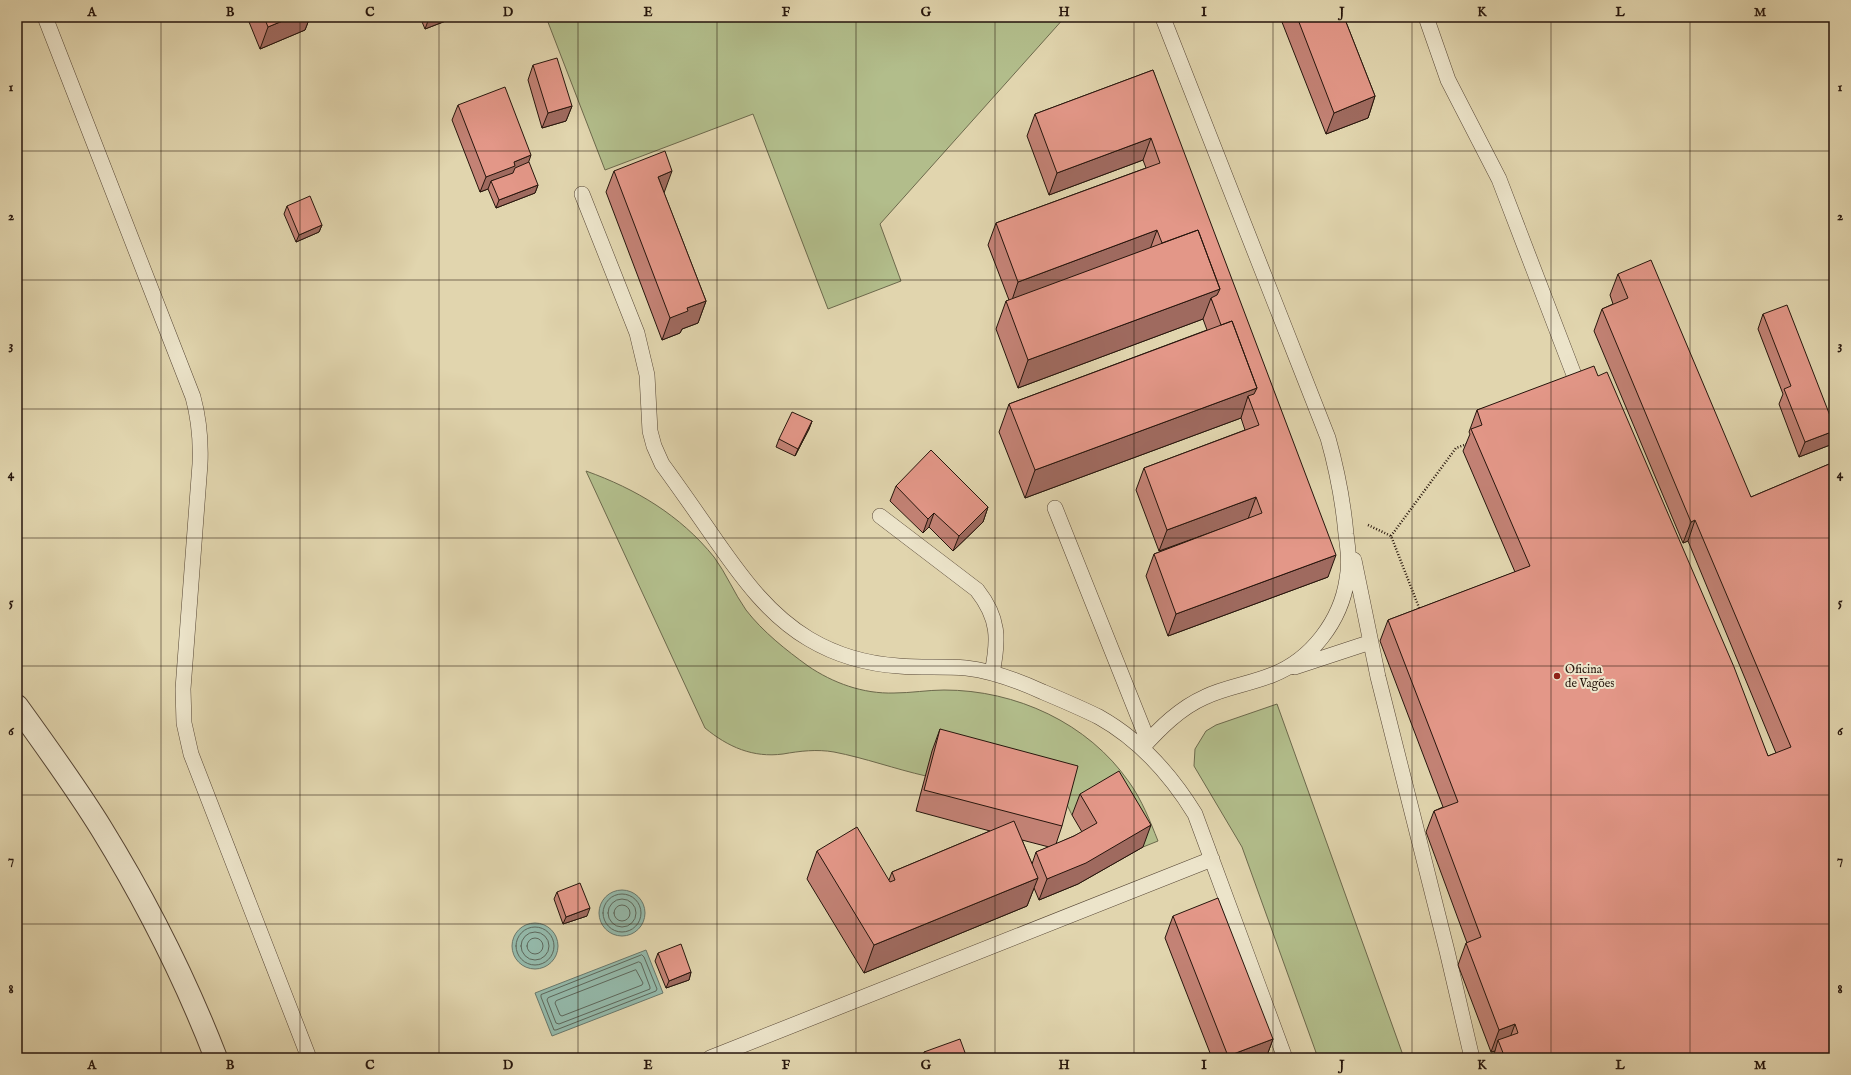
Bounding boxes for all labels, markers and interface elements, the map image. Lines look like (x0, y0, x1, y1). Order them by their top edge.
text: A (87, 4, 98, 21)
text: B (226, 4, 235, 21)
text: C (365, 4, 375, 21)
text: D (503, 4, 514, 21)
text: E (643, 4, 653, 21)
text: F (782, 4, 791, 21)
text: G (921, 4, 932, 21)
text: H (1058, 4, 1070, 21)
text: I (1201, 4, 1207, 21)
text: J (1337, 4, 1345, 21)
text: K (1477, 4, 1487, 21)
text: L (1614, 4, 1625, 21)
text: M (1754, 4, 1767, 21)
text: 1 (9, 79, 14, 96)
text: 1 (1838, 79, 1843, 96)
text: 2 (8, 208, 14, 225)
text: 2 (1837, 208, 1843, 225)
text: 3 (9, 337, 14, 354)
text: 3 (1838, 337, 1843, 354)
text: 4 (8, 466, 15, 483)
text: 4 (1837, 466, 1844, 483)
text: 5 (9, 594, 14, 611)
text: 5 (1838, 594, 1843, 611)
place label: Oficina de Vagões (1565, 662, 1614, 691)
marker: Oficina de Vagões (1552, 671, 1562, 681)
text: 6 (8, 723, 14, 740)
text: 6 (1837, 723, 1843, 740)
text: 7 (8, 852, 14, 869)
text: 7 (1837, 852, 1843, 869)
text: 8 (8, 981, 14, 998)
text: 8 (1837, 981, 1843, 998)
text: A (87, 1057, 98, 1074)
text: B (226, 1057, 235, 1074)
text: C (365, 1057, 375, 1074)
text: D (503, 1057, 514, 1074)
text: E (643, 1057, 653, 1074)
text: F (782, 1057, 791, 1074)
text: G (921, 1057, 932, 1074)
text: H (1058, 1057, 1070, 1074)
text: I (1201, 1057, 1207, 1074)
text: J (1337, 1057, 1345, 1074)
text: K (1477, 1057, 1487, 1074)
text: L (1614, 1057, 1625, 1074)
text: M (1754, 1057, 1767, 1074)

